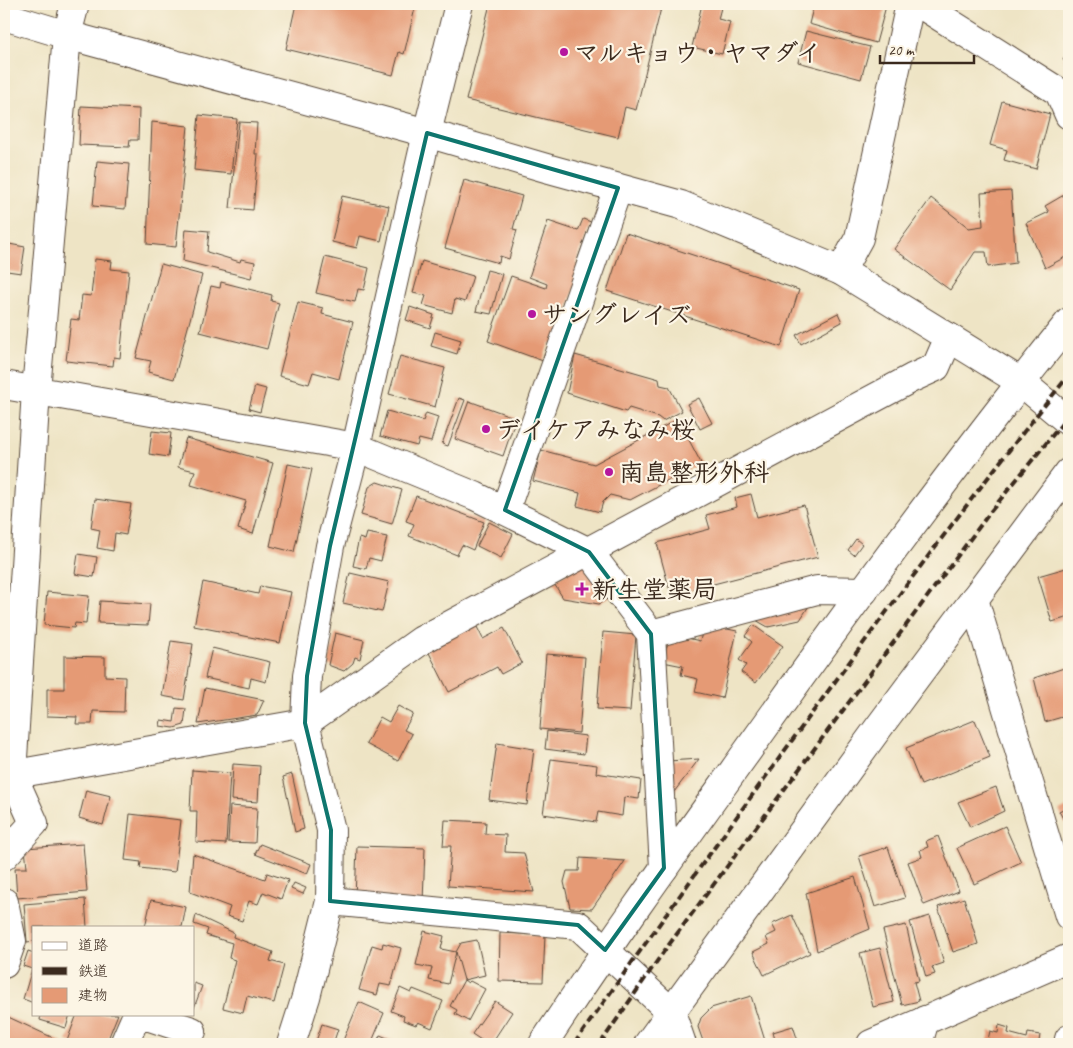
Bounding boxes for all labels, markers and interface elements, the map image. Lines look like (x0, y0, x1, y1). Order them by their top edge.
scale bar (880, 32, 974, 64)
place label: マルキョウ・ヤマダイ (574, 37, 821, 69)
text: 20 m (888, 41, 915, 60)
marker: マルキョウ・ヤマダイ (558, 46, 570, 58)
place label: サングレイズ (542, 299, 691, 331)
marker: サングレイズ (526, 308, 538, 320)
place label: デイケアみなみ桜 (496, 414, 696, 446)
marker: デイケアみなみ桜 (480, 423, 492, 435)
place label: 南島整形外科 (619, 457, 769, 489)
marker: 南島整形外科 (603, 466, 615, 478)
place label: 新生堂薬局 (592, 574, 717, 606)
marker: 新生堂薬局 (576, 583, 588, 595)
legend (32, 926, 195, 1016)
text: 道路 (78, 936, 108, 955)
text: 鉄道 (78, 962, 108, 981)
text: 建物 (78, 986, 108, 1005)

